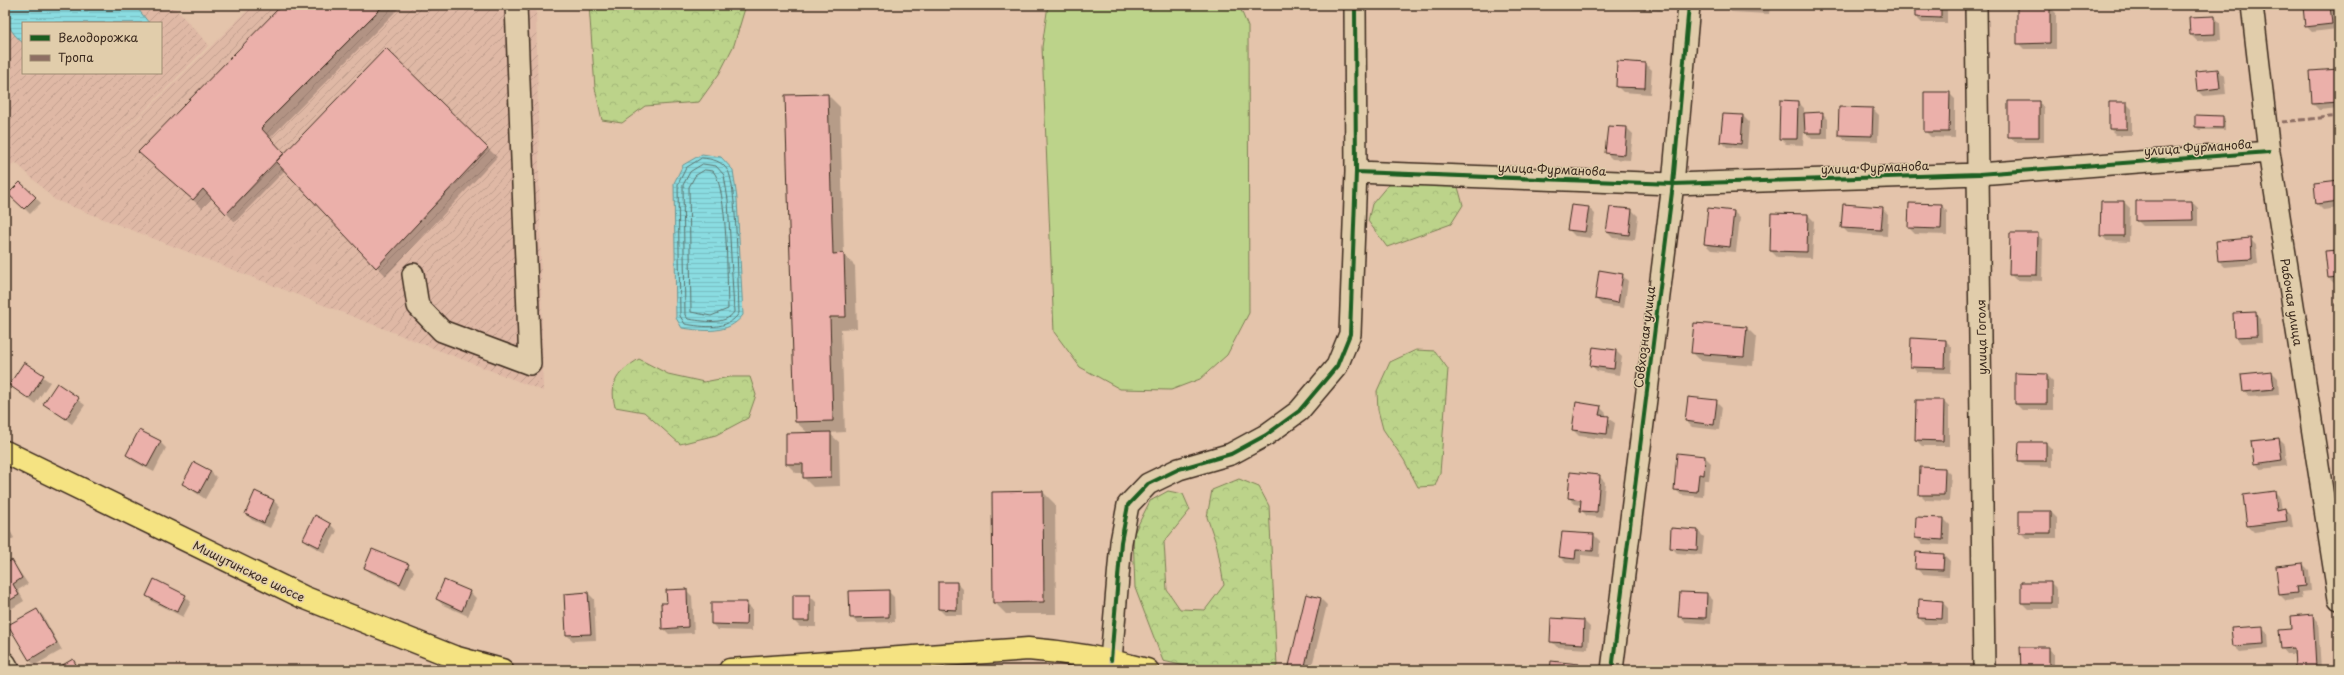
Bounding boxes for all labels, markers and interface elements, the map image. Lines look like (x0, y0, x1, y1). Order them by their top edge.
legend (22, 22, 162, 74)
text: Велодорожка (58, 28, 138, 46)
text: Тропа (58, 48, 94, 66)
street label: улица Фурманова (2143, 134, 2253, 160)
street label: улица Фурманова (1821, 156, 1930, 178)
street label: улица Фурманова (1498, 158, 1607, 180)
street label: Рабочая улица (2276, 257, 2308, 347)
street label: Совхозная улица (1629, 285, 1659, 389)
street label: улица Гоголя (1971, 299, 1991, 375)
street label: Мишутинское шоссе (190, 536, 308, 606)

